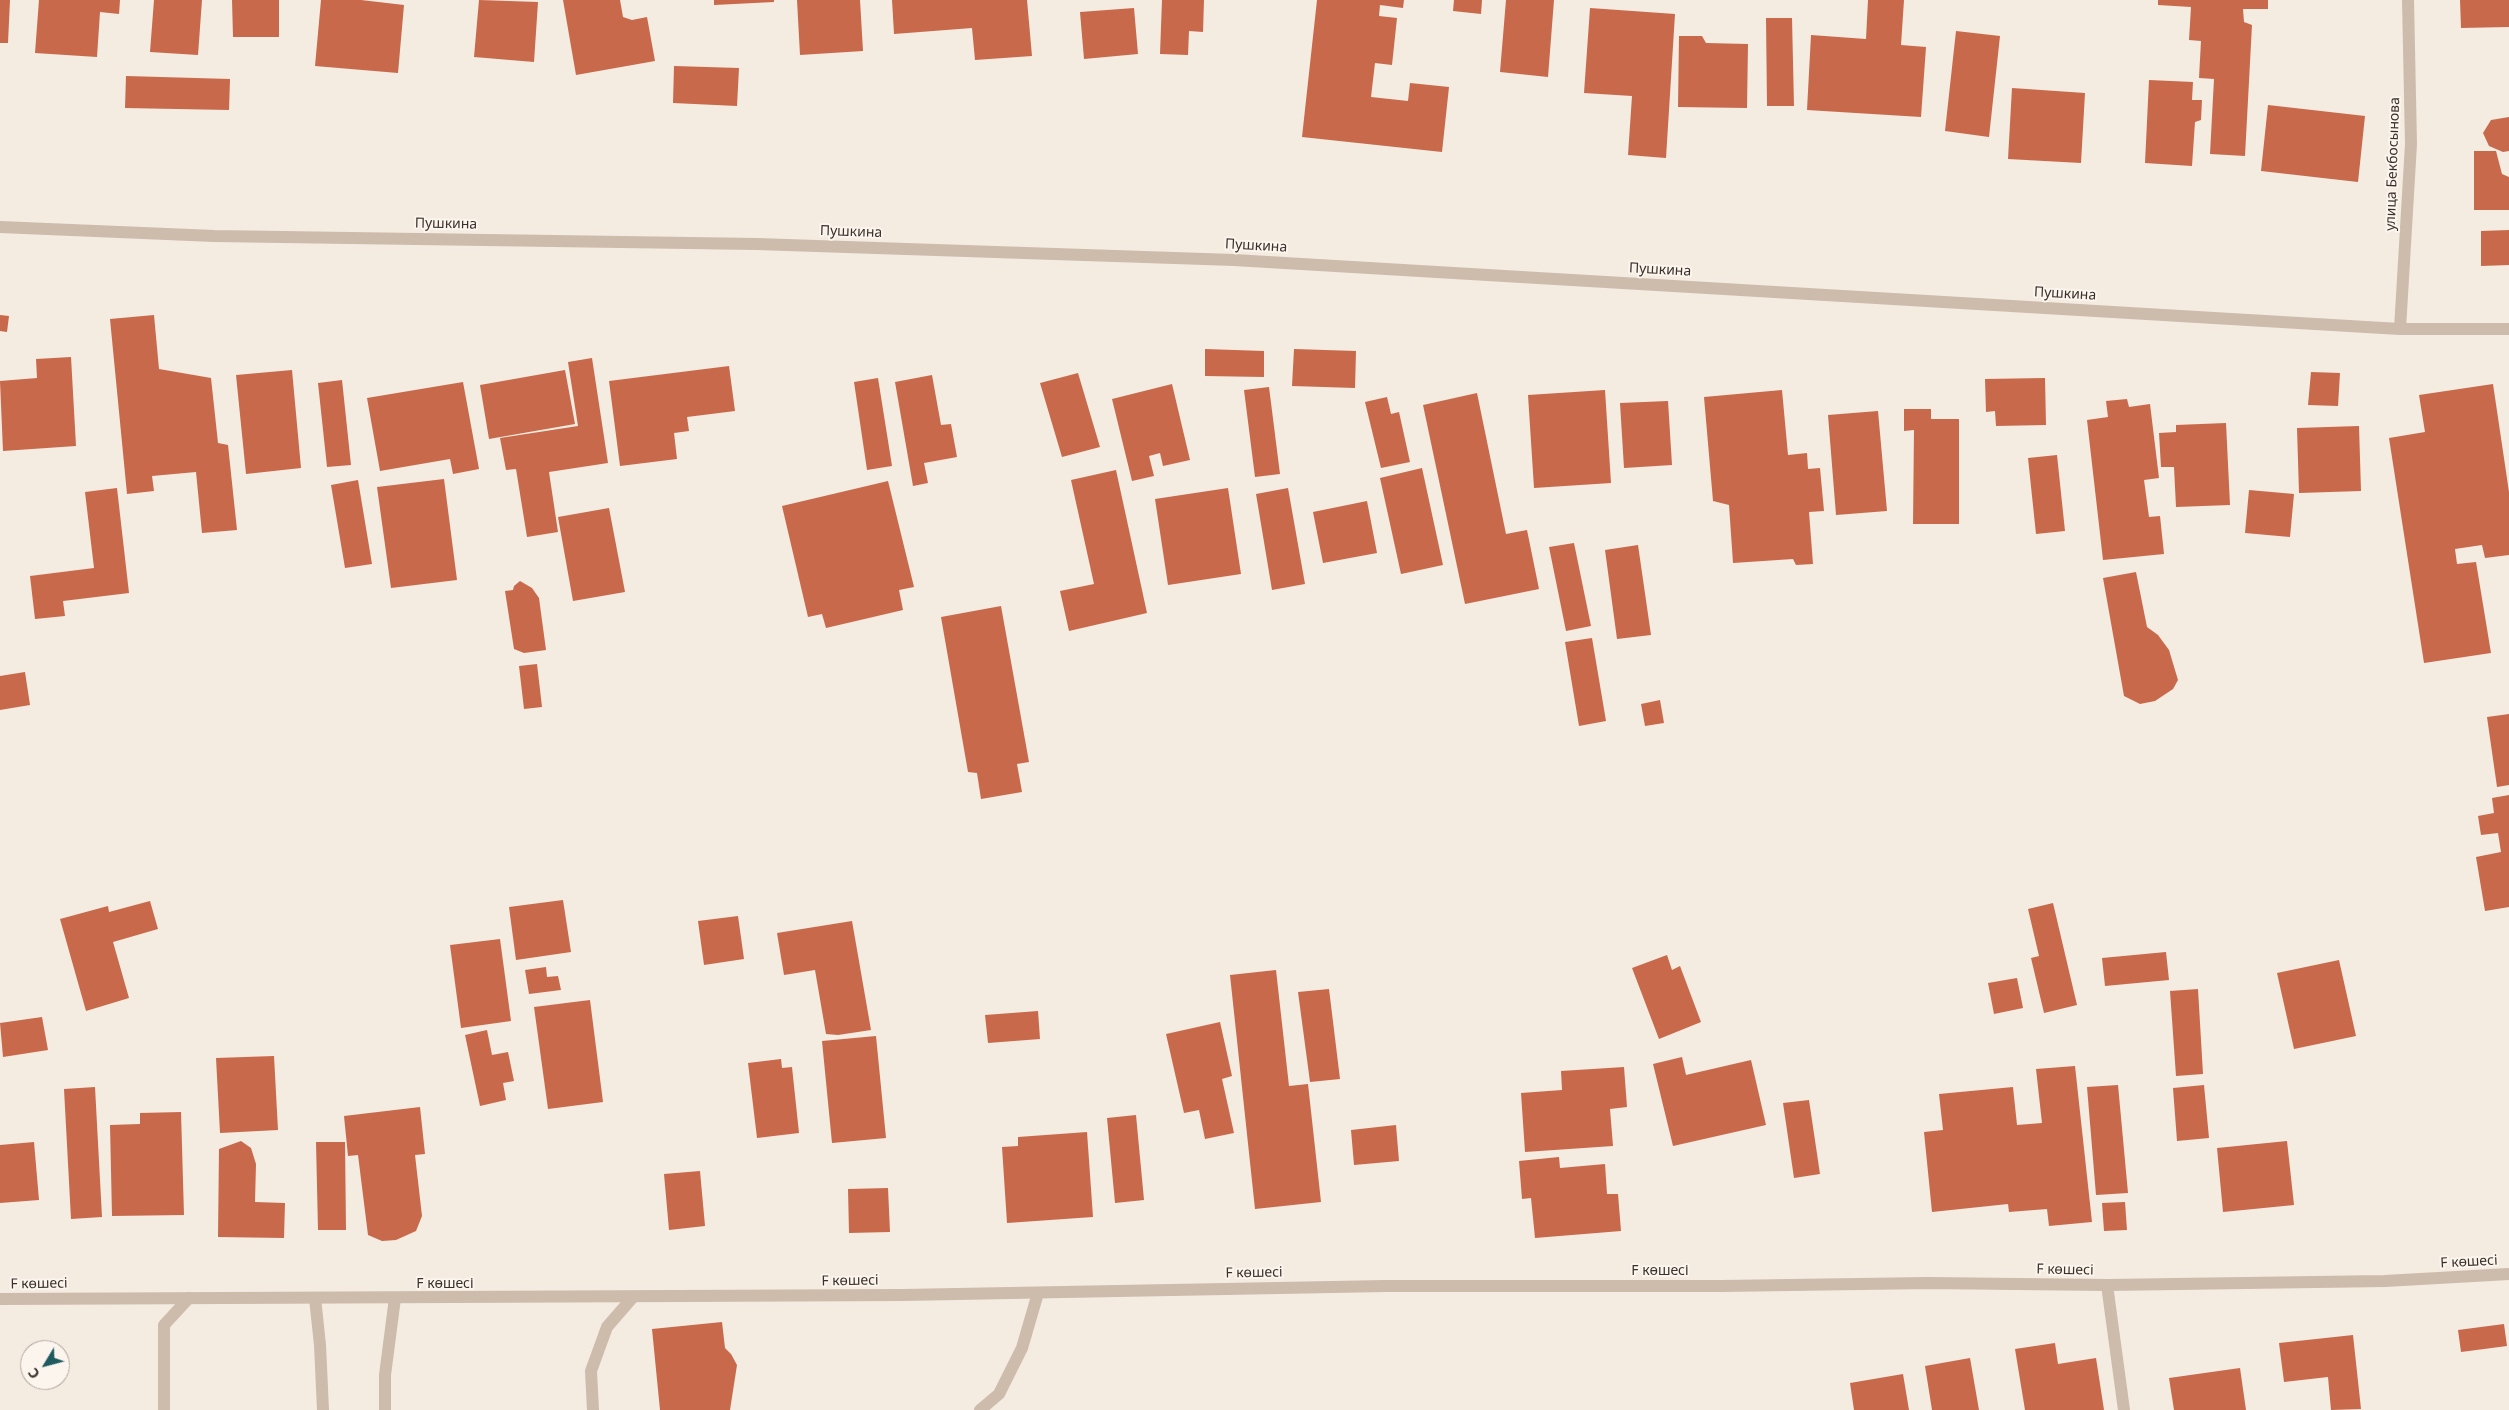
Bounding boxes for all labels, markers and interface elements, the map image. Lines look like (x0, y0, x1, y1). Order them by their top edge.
street label: улица Бекбосынова (2382, 97, 2404, 231)
street label: Пушкина (415, 215, 477, 233)
street label: Пушкина (820, 223, 882, 241)
street label: Пушкина (1224, 236, 1288, 256)
street label: Пушкина (1628, 260, 1692, 280)
street label: Пушкина (2033, 284, 2097, 304)
street label: F көшесі (2440, 1252, 2498, 1272)
street label: F көшесі (2036, 1261, 2094, 1279)
street label: F көшесі (1631, 1263, 1689, 1279)
street label: F көшесі (1225, 1264, 1283, 1282)
street label: F көшесі (821, 1272, 879, 1290)
street label: F көшесі (10, 1275, 68, 1293)
street label: F көшесі (416, 1276, 474, 1292)
north arrow (20, 1340, 70, 1390)
text: С (23, 1364, 44, 1383)

